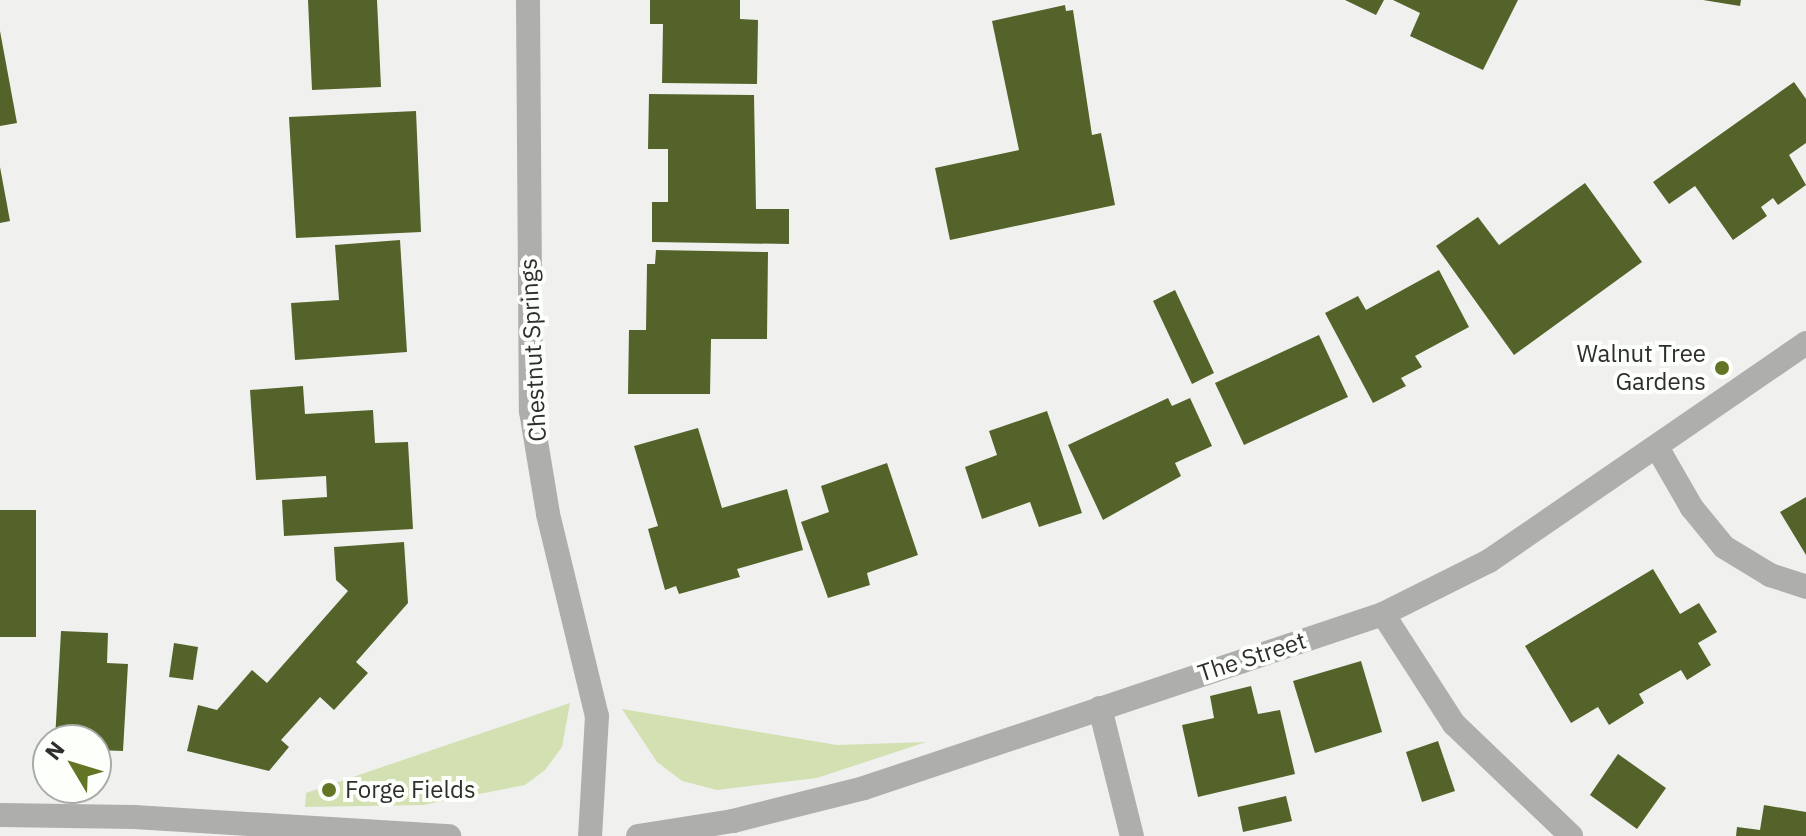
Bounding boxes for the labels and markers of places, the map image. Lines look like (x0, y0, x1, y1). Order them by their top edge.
place label: Walnut Tree Gardens (1576, 340, 1706, 396)
marker: Walnut Tree Gardens (1713, 359, 1731, 377)
place label: Forge Fields (345, 776, 476, 804)
marker: Forge Fields (320, 781, 338, 799)

